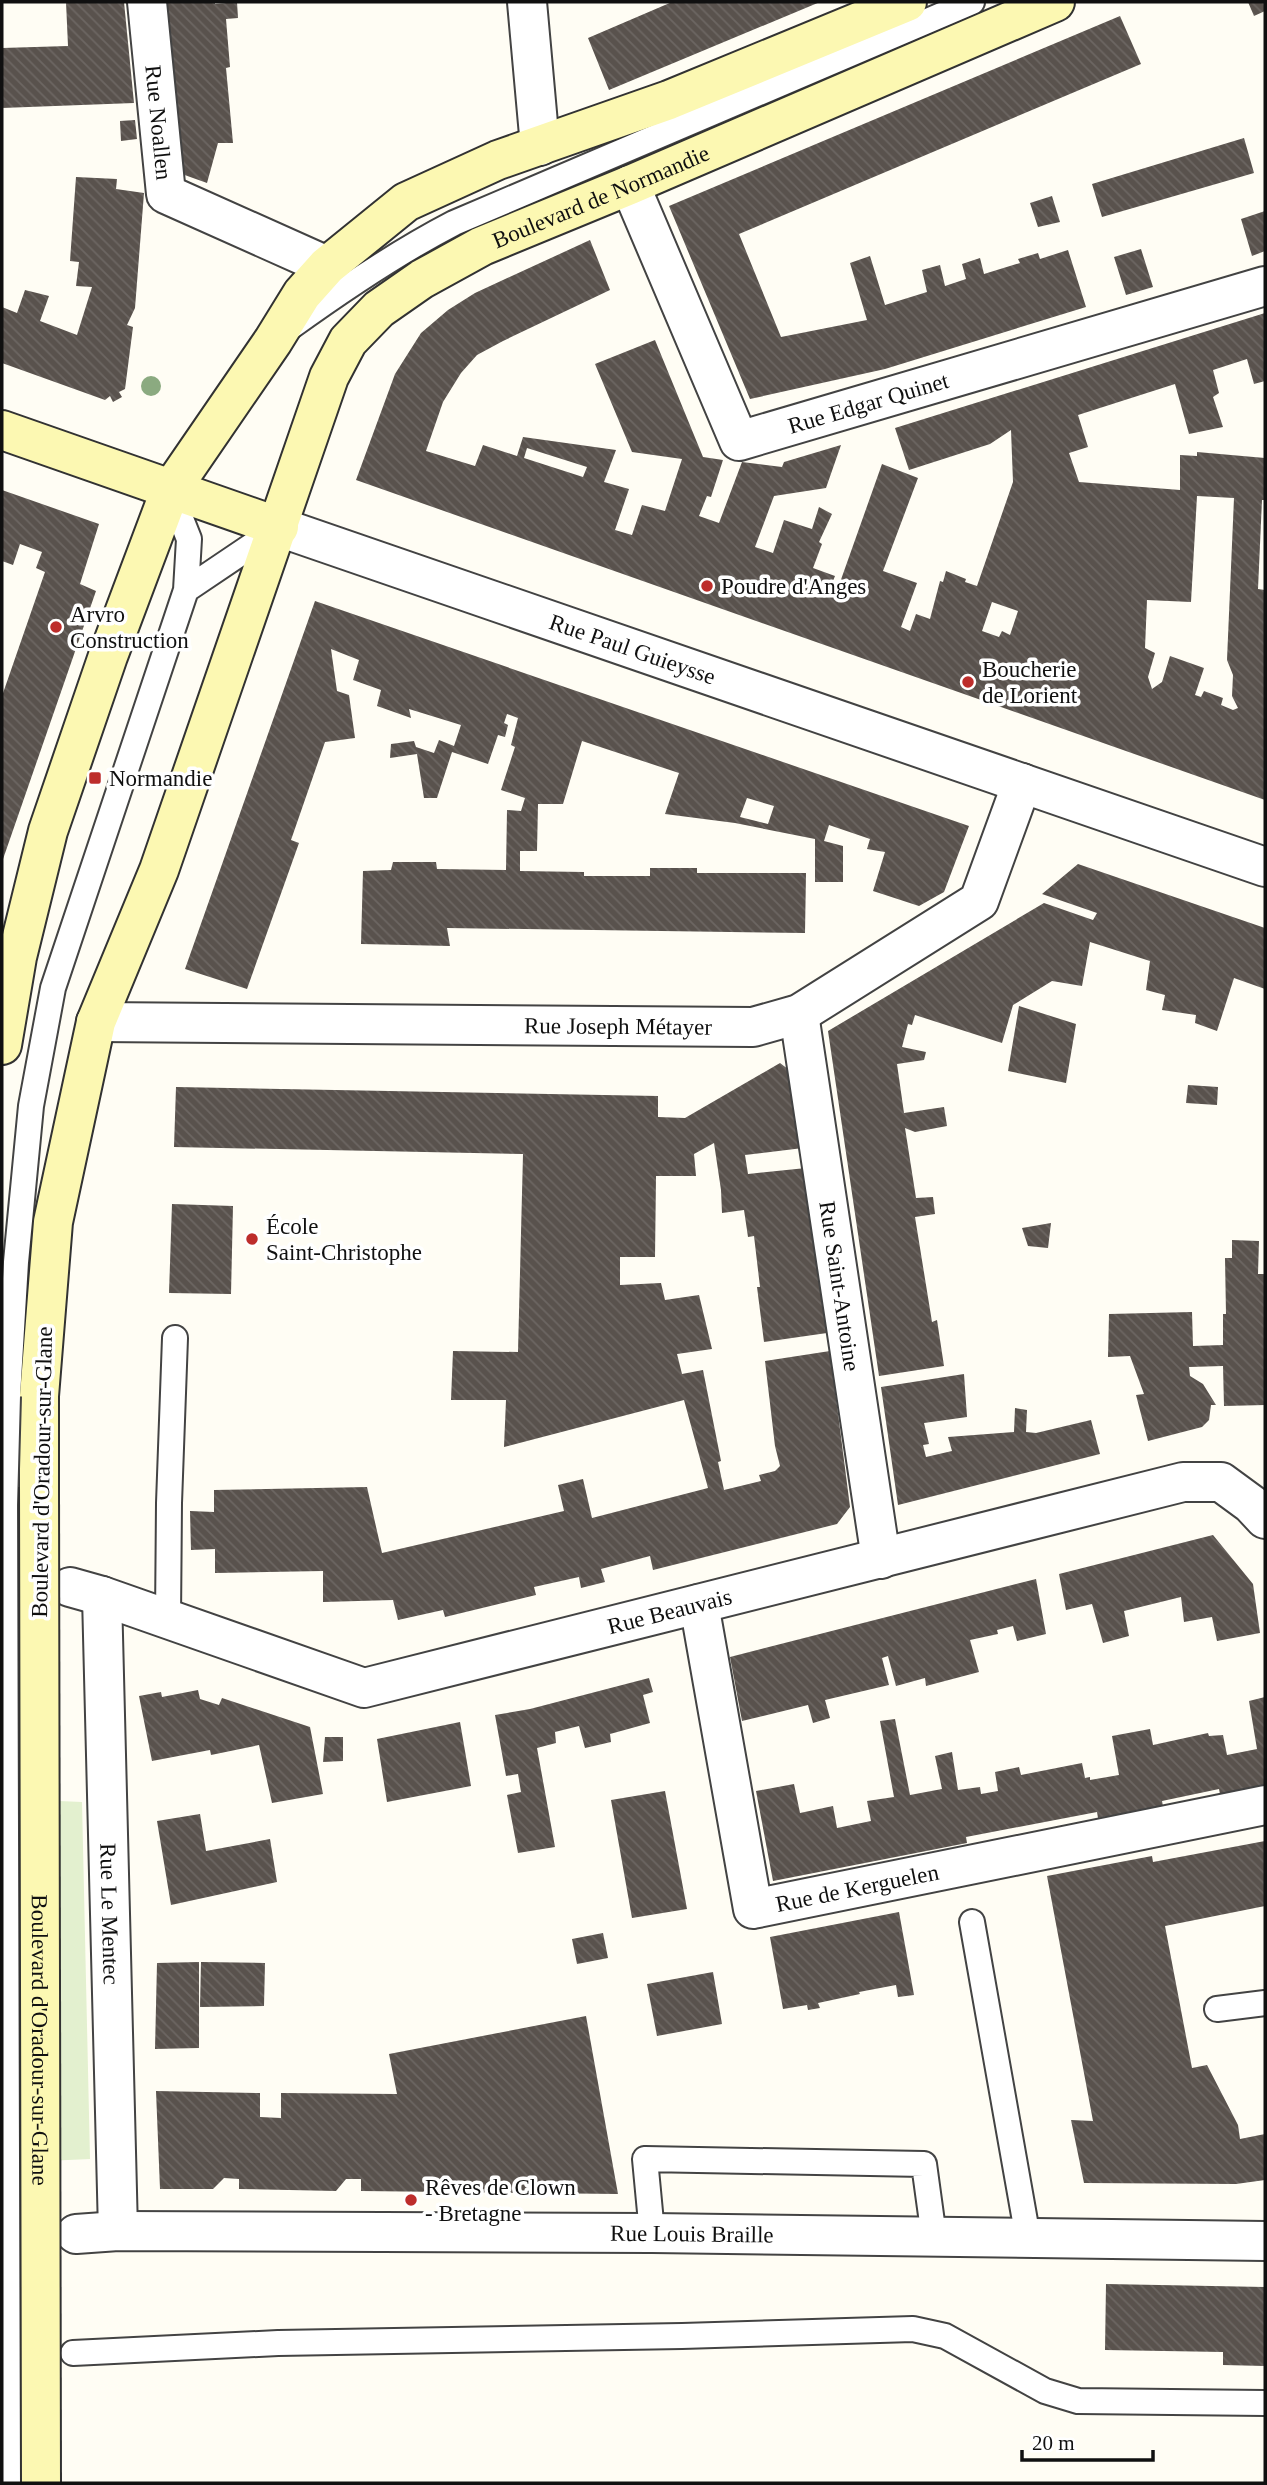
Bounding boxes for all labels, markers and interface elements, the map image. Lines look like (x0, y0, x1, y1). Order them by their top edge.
street label: Rue Noallen (141, 64, 177, 182)
street label: Boulevard de Normandie (489, 140, 713, 253)
street label: Rue Edgar Quinet (785, 367, 952, 438)
place label: Poudre d'Anges (721, 574, 866, 599)
marker: Poudre d'Anges (699, 578, 715, 594)
place label: Arvro Construction (70, 602, 189, 653)
street label: Rue Paul Guieysse (546, 609, 719, 689)
marker: Arvro Construction (48, 619, 64, 635)
place label: Boucherie de Lorient (982, 657, 1078, 708)
marker: Boucherie de Lorient (960, 674, 976, 690)
place label: Normandie (109, 766, 212, 791)
marker: Normandie (87, 770, 103, 786)
street label: Rue Joseph Métayer (524, 1013, 712, 1039)
street label: Rue Saint-Antoine (815, 1199, 865, 1373)
place label: École Saint-Christophe (266, 1214, 422, 1265)
marker: École Saint-Christophe (244, 1231, 260, 1247)
street label: Boulevard d'Oradour-sur-Glane (27, 1326, 57, 1618)
street label: Rue Beauvais (605, 1584, 734, 1639)
street label: Rue Le Mentec (96, 1843, 124, 1985)
street label: Rue de Kerguelen (773, 1859, 941, 1917)
street label: Boulevard d'Oradour-sur-Glane (27, 1894, 53, 2186)
place label: Rêves de Clown - Bretagne (425, 2175, 576, 2226)
marker: Rêves de Clown - Bretagne (403, 2192, 419, 2208)
street label: Rue Louis Braille (610, 2220, 774, 2247)
scale bar (1022, 2418, 1153, 2462)
text: 20 m (1032, 2431, 1075, 2455)

